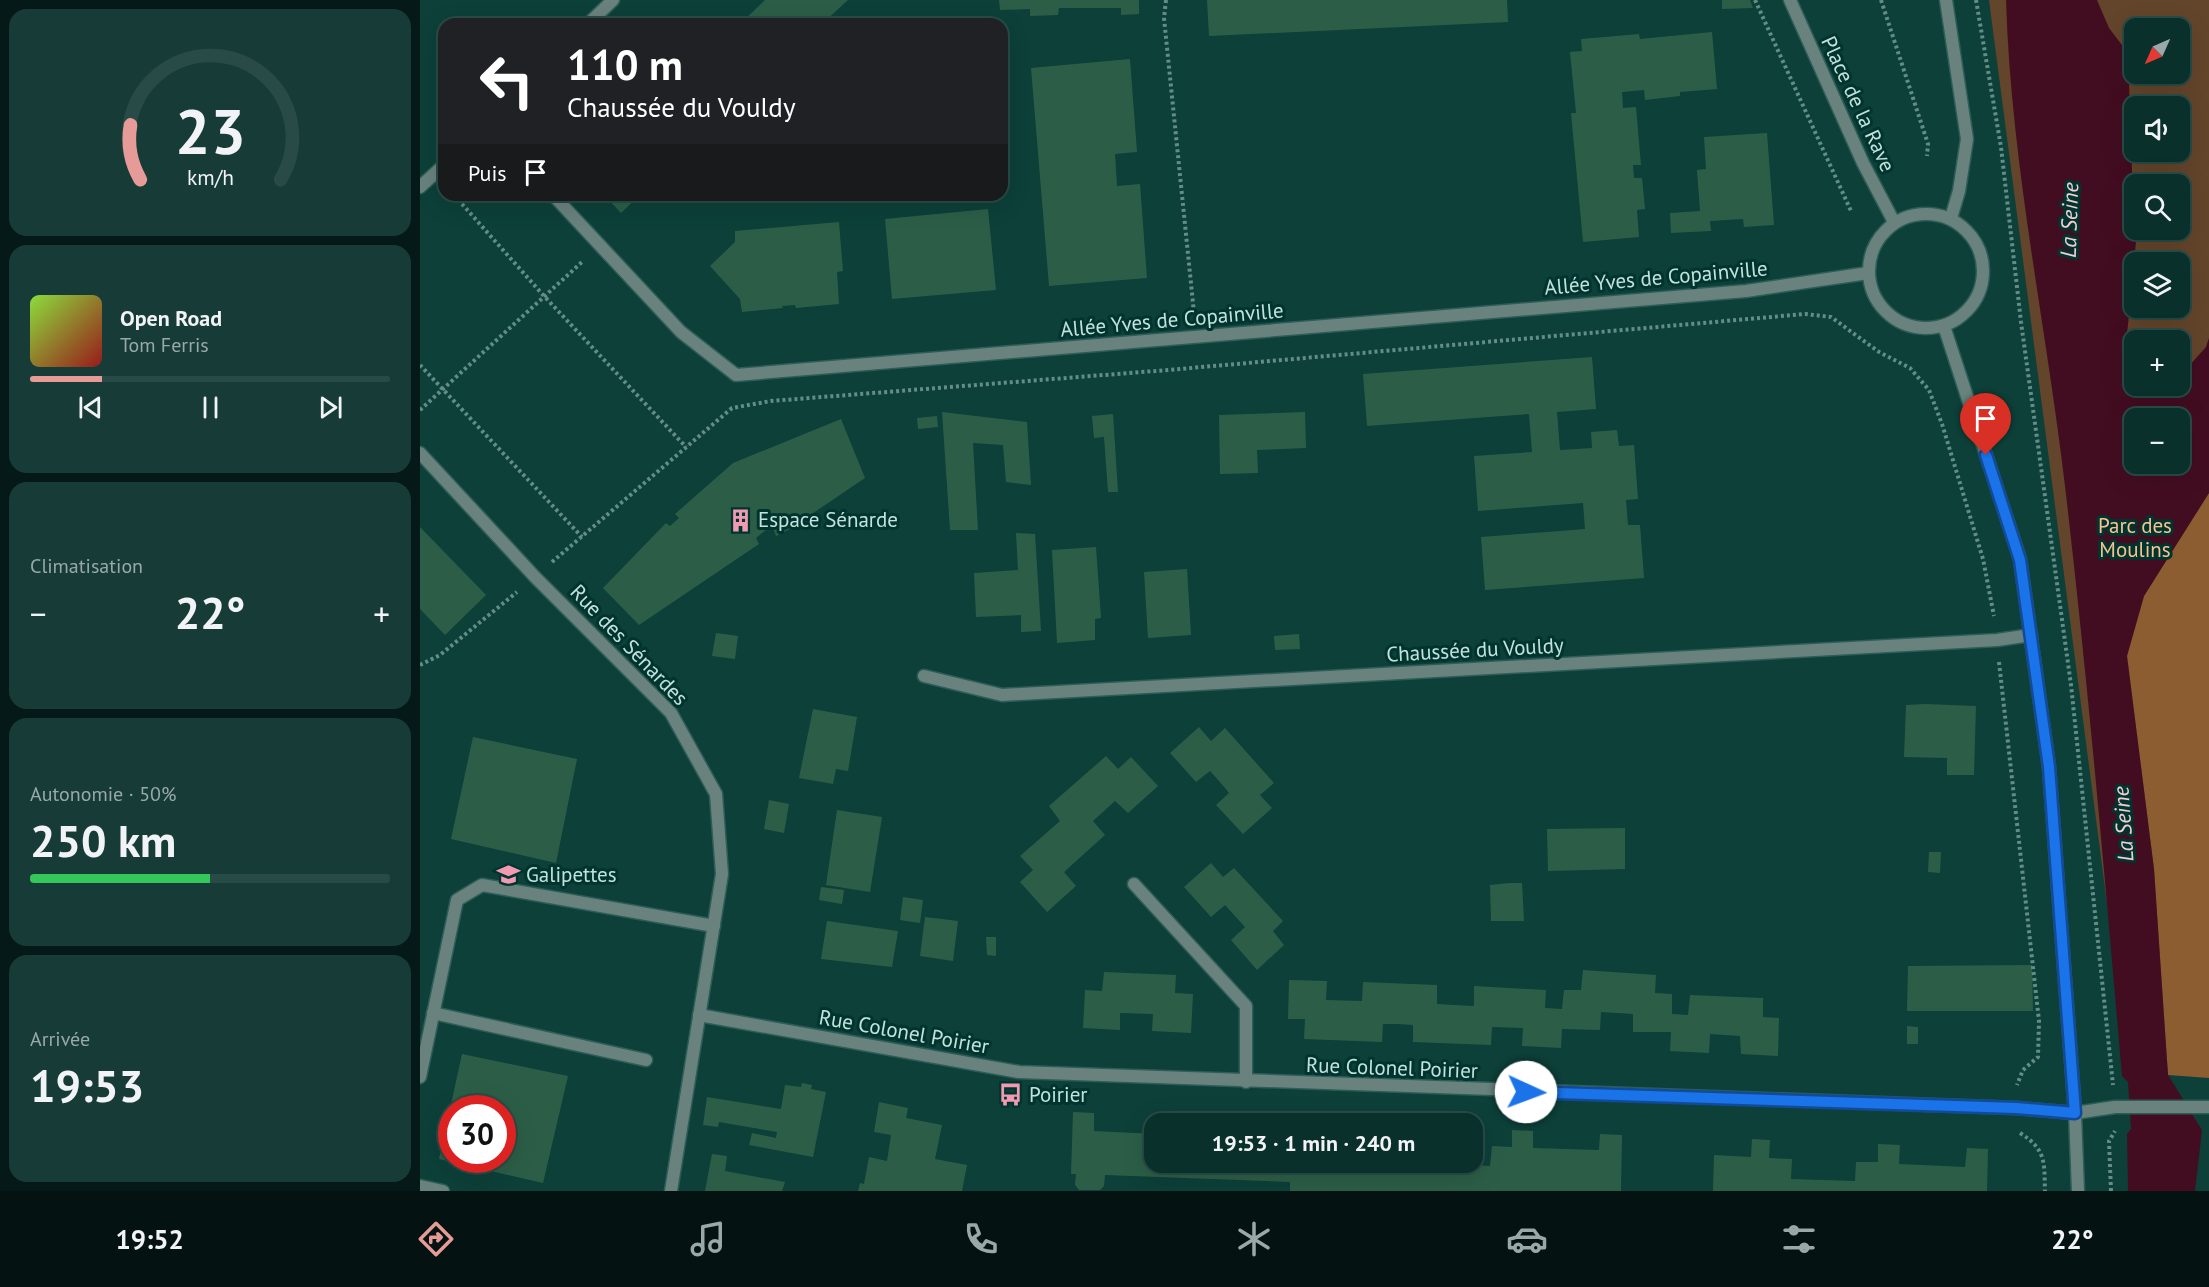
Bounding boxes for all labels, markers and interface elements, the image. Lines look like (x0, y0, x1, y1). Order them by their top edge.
north arrow (2124, 18, 2190, 84)
map controls (2124, 18, 2190, 474)
street label: Place de la Rave (1815, 32, 1902, 176)
text: 110 m (567, 37, 683, 92)
icon: left (468, 42, 546, 120)
text: 23 (175, 90, 245, 171)
text: Chaussée du Vouldy (567, 90, 795, 124)
button: sound (2124, 96, 2190, 162)
icon: arrive (519, 156, 552, 189)
text: Puis (468, 159, 507, 187)
text: km/h (186, 163, 233, 191)
button: search (2124, 174, 2190, 240)
water label: La Seine (2054, 181, 2084, 258)
button: layers (2124, 252, 2190, 318)
street label: Allée Yves de Copainville (1543, 254, 1769, 301)
street label: Allée Yves de Copainville (1059, 296, 1285, 343)
text: Open Road (120, 304, 222, 332)
button: + (2124, 330, 2190, 396)
text: Tom Ferris (120, 332, 209, 358)
icon: previous (74, 391, 107, 424)
icon: pause (194, 391, 227, 424)
icon: next (314, 391, 347, 424)
pin (1960, 393, 2011, 455)
icon: arrive (1969, 402, 2002, 435)
button: − (2124, 408, 2190, 474)
place label: Espace Sénarde (758, 506, 898, 533)
building icon: Espace Sénarde (727, 507, 753, 533)
park label: Parc des Moulins (2098, 512, 2172, 563)
text: Climatisation (30, 553, 143, 579)
street label: Rue des Sénardes (565, 578, 694, 711)
text: 22° (175, 583, 245, 641)
text: − (30, 592, 47, 635)
text: + (373, 592, 390, 635)
street label: Chaussée du Vouldy (1386, 631, 1565, 668)
text: Autonomie · 50% (30, 781, 176, 807)
water label: La Seine (2106, 785, 2140, 863)
text: 250 km (30, 811, 176, 869)
place label: Galipettes (526, 861, 617, 888)
school or university icon: Galipettes (495, 862, 521, 888)
street label: Rue Colonel Poirier (817, 1003, 991, 1060)
text: Arrivée (30, 1026, 90, 1052)
street label: Rue Colonel Poirier (1306, 1051, 1478, 1084)
text: 19:53 (30, 1056, 144, 1114)
position arrow (1494, 1060, 1558, 1124)
place label: Poirier (1029, 1081, 1087, 1108)
bus stop icon: Poirier (998, 1082, 1024, 1108)
speed limit sign: 30 (438, 1095, 516, 1173)
text: 19:53 · 1 min · 240 m (1212, 1129, 1415, 1157)
icon: directions (415, 1218, 457, 1260)
icon: music (687, 1218, 729, 1260)
icon: phone (960, 1218, 1002, 1260)
icon: climate (1233, 1218, 1275, 1260)
icon: car (1506, 1218, 1548, 1260)
icon: filters (1778, 1218, 1820, 1260)
text: 19:52 (115, 1222, 184, 1256)
text: 22° (2051, 1222, 2094, 1256)

